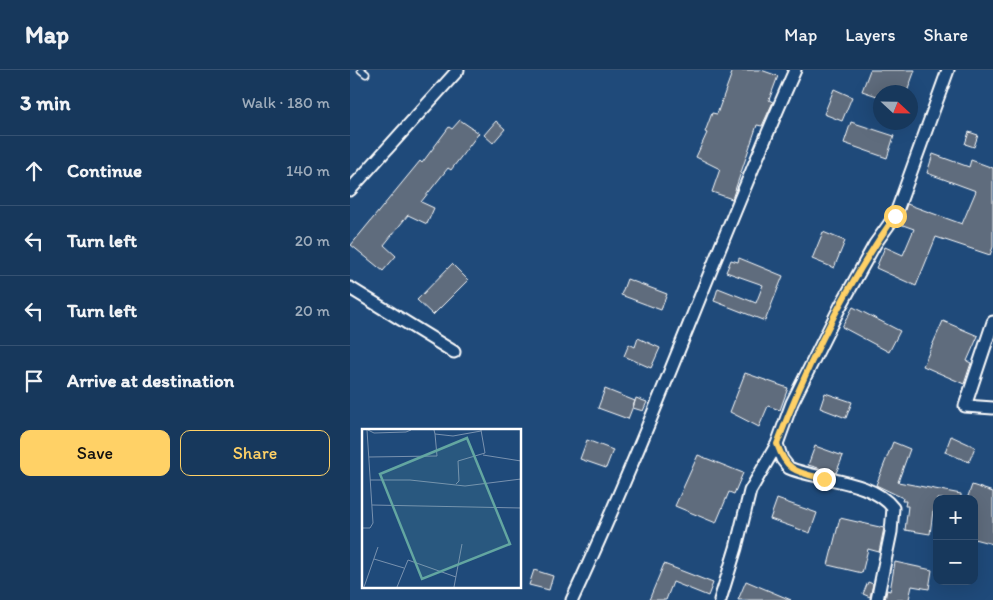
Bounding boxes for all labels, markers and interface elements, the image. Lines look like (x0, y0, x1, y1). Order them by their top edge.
text: Map (25, 20, 69, 49)
text: Map (784, 24, 817, 46)
text: Layers (845, 24, 895, 46)
text: Share (923, 24, 968, 46)
north arrow (873, 85, 918, 130)
text: 3 min (20, 90, 70, 115)
text: Walk · 180 m (242, 93, 330, 112)
icon: ahead (20, 157, 48, 185)
text: Continue (67, 159, 142, 182)
text: 140 m (286, 161, 330, 180)
route start (884, 205, 907, 228)
icon: left (20, 227, 48, 255)
text: Turn left (67, 229, 137, 252)
text: 20 m (295, 231, 330, 250)
icon: left (20, 297, 48, 325)
text: Turn left (67, 299, 137, 322)
text: 20 m (295, 301, 330, 320)
icon: arrive (20, 367, 48, 395)
text: Arrive at destination (67, 369, 234, 392)
inset map (362, 429, 521, 588)
button: Save (20, 430, 170, 476)
button: Share (180, 430, 330, 476)
route end (813, 468, 836, 491)
map controls (933, 495, 978, 585)
button: + (933, 495, 978, 540)
button: − (933, 540, 978, 585)

